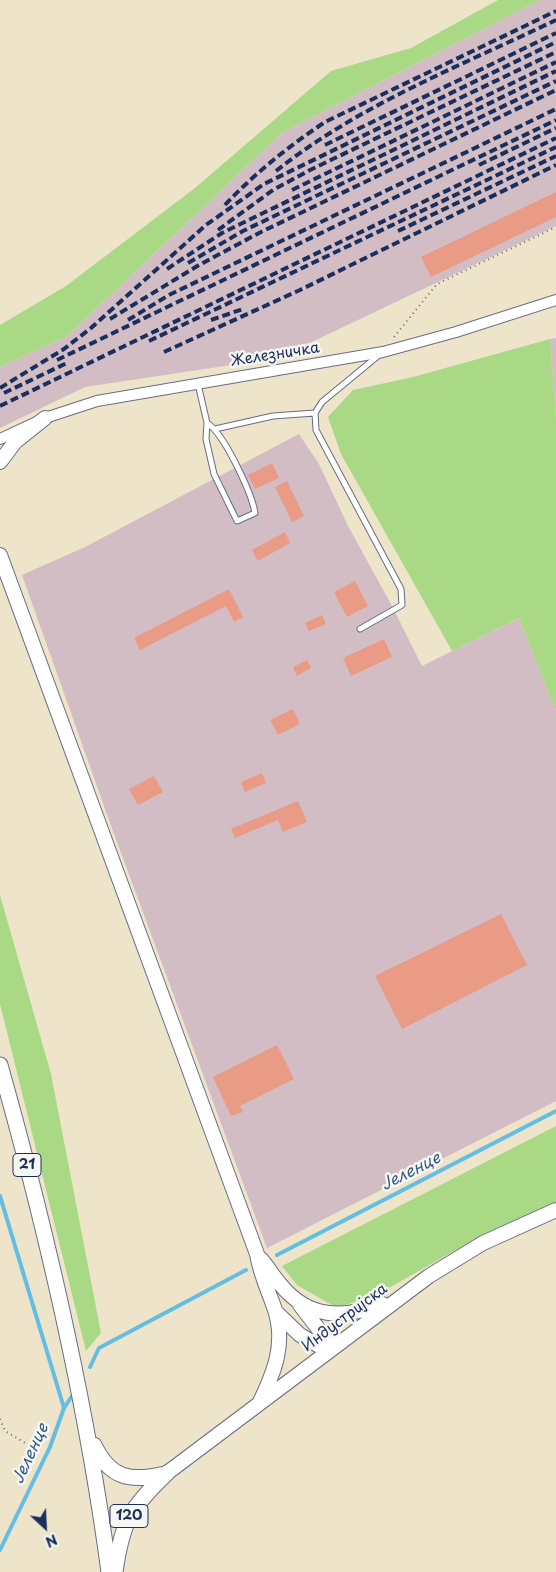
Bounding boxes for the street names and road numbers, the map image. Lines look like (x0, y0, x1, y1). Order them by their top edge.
street label: Железничка (229, 339, 321, 371)
road number: 21 (13, 1154, 41, 1176)
street label: Индустријска (299, 1280, 391, 1356)
road number: 120 (110, 1504, 148, 1528)

